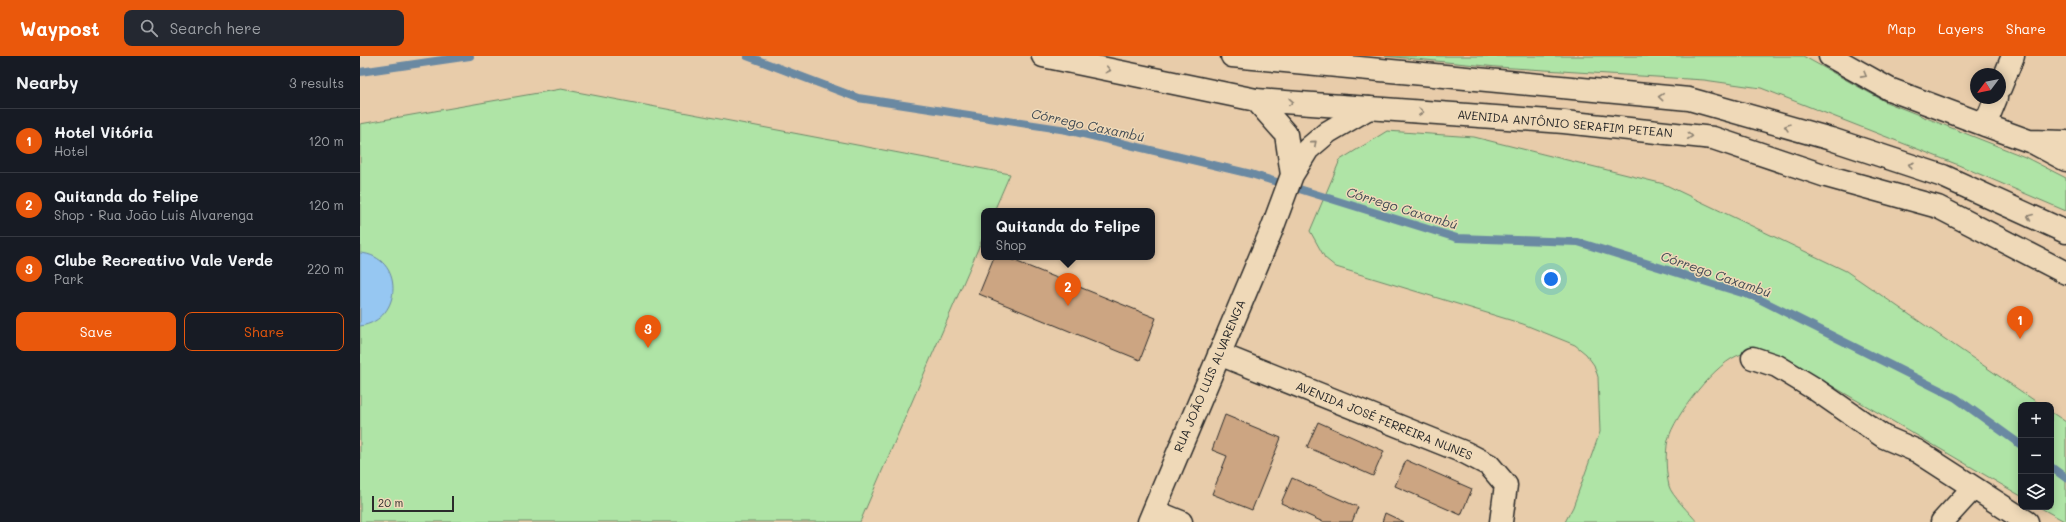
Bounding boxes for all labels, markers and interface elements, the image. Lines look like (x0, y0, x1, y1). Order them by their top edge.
search box (124, 10, 404, 46)
text: Waypost (20, 16, 100, 41)
icon: search (138, 17, 160, 39)
text: Search here (170, 18, 261, 38)
text: Map (1887, 19, 1916, 38)
text: Layers (1938, 19, 1984, 38)
text: Share (2006, 19, 2046, 38)
one-way arrow (1105, 65, 1111, 73)
north arrow (1970, 68, 2006, 104)
one-way arrow (1860, 70, 1867, 77)
text: Nearby (16, 71, 78, 93)
text: 3 results (289, 74, 344, 91)
one-way arrow (1658, 92, 1664, 101)
one-way arrow (1288, 98, 1294, 107)
water label: Córrego Caxambú (1030, 104, 1146, 145)
street label: AVENIDA ANTÔNIO SERAFIM PETEAN (1457, 106, 1674, 140)
one-way arrow (1418, 107, 1424, 116)
text: Hotel Vitória (54, 122, 153, 142)
one-way arrow (1784, 123, 1791, 132)
one-way arrow (1686, 131, 1693, 140)
text: 1 (26, 132, 32, 149)
text: 120 m (308, 132, 344, 149)
one-way arrow (1310, 141, 1317, 148)
text: Hotel (54, 142, 88, 159)
one-way arrow (1908, 161, 1915, 170)
water label: Córrego Caxambú (1345, 183, 1460, 233)
text: Quitanda do Felipe (54, 186, 198, 206)
text: 2 (25, 196, 33, 213)
text: 120 m (308, 196, 344, 213)
text: Shop · Rua João Luis Alvarenga (54, 206, 254, 223)
popup (981, 208, 1155, 260)
one-way arrow (2027, 214, 2035, 222)
text: Quitanda do Felipe (996, 216, 1140, 236)
text: Shop (996, 236, 1026, 253)
water label: Córrego Caxambú (1659, 247, 1773, 300)
text: Clube Recreativo Vale Verde (54, 250, 273, 270)
text: 3 (25, 260, 33, 277)
text: 220 m (307, 260, 344, 277)
your location (1541, 269, 1561, 289)
text: Park (54, 270, 83, 287)
pin: 2 (1055, 273, 1081, 306)
street label: RUA JOÃO LUIS ALVARENGA (1170, 297, 1249, 454)
pin: 1 (2007, 306, 2033, 339)
button: Save (16, 312, 176, 351)
button: Share (184, 312, 344, 351)
pin: 3 (635, 315, 661, 348)
street label: AVENIDA JOSÉ FERREIRA NUNES (1294, 377, 1475, 463)
map controls (2018, 402, 2054, 510)
button: + (2018, 402, 2054, 438)
button: − (2018, 438, 2054, 474)
button: layers (2018, 474, 2054, 510)
scale bar (372, 494, 454, 513)
text: 20 m (378, 495, 403, 510)

